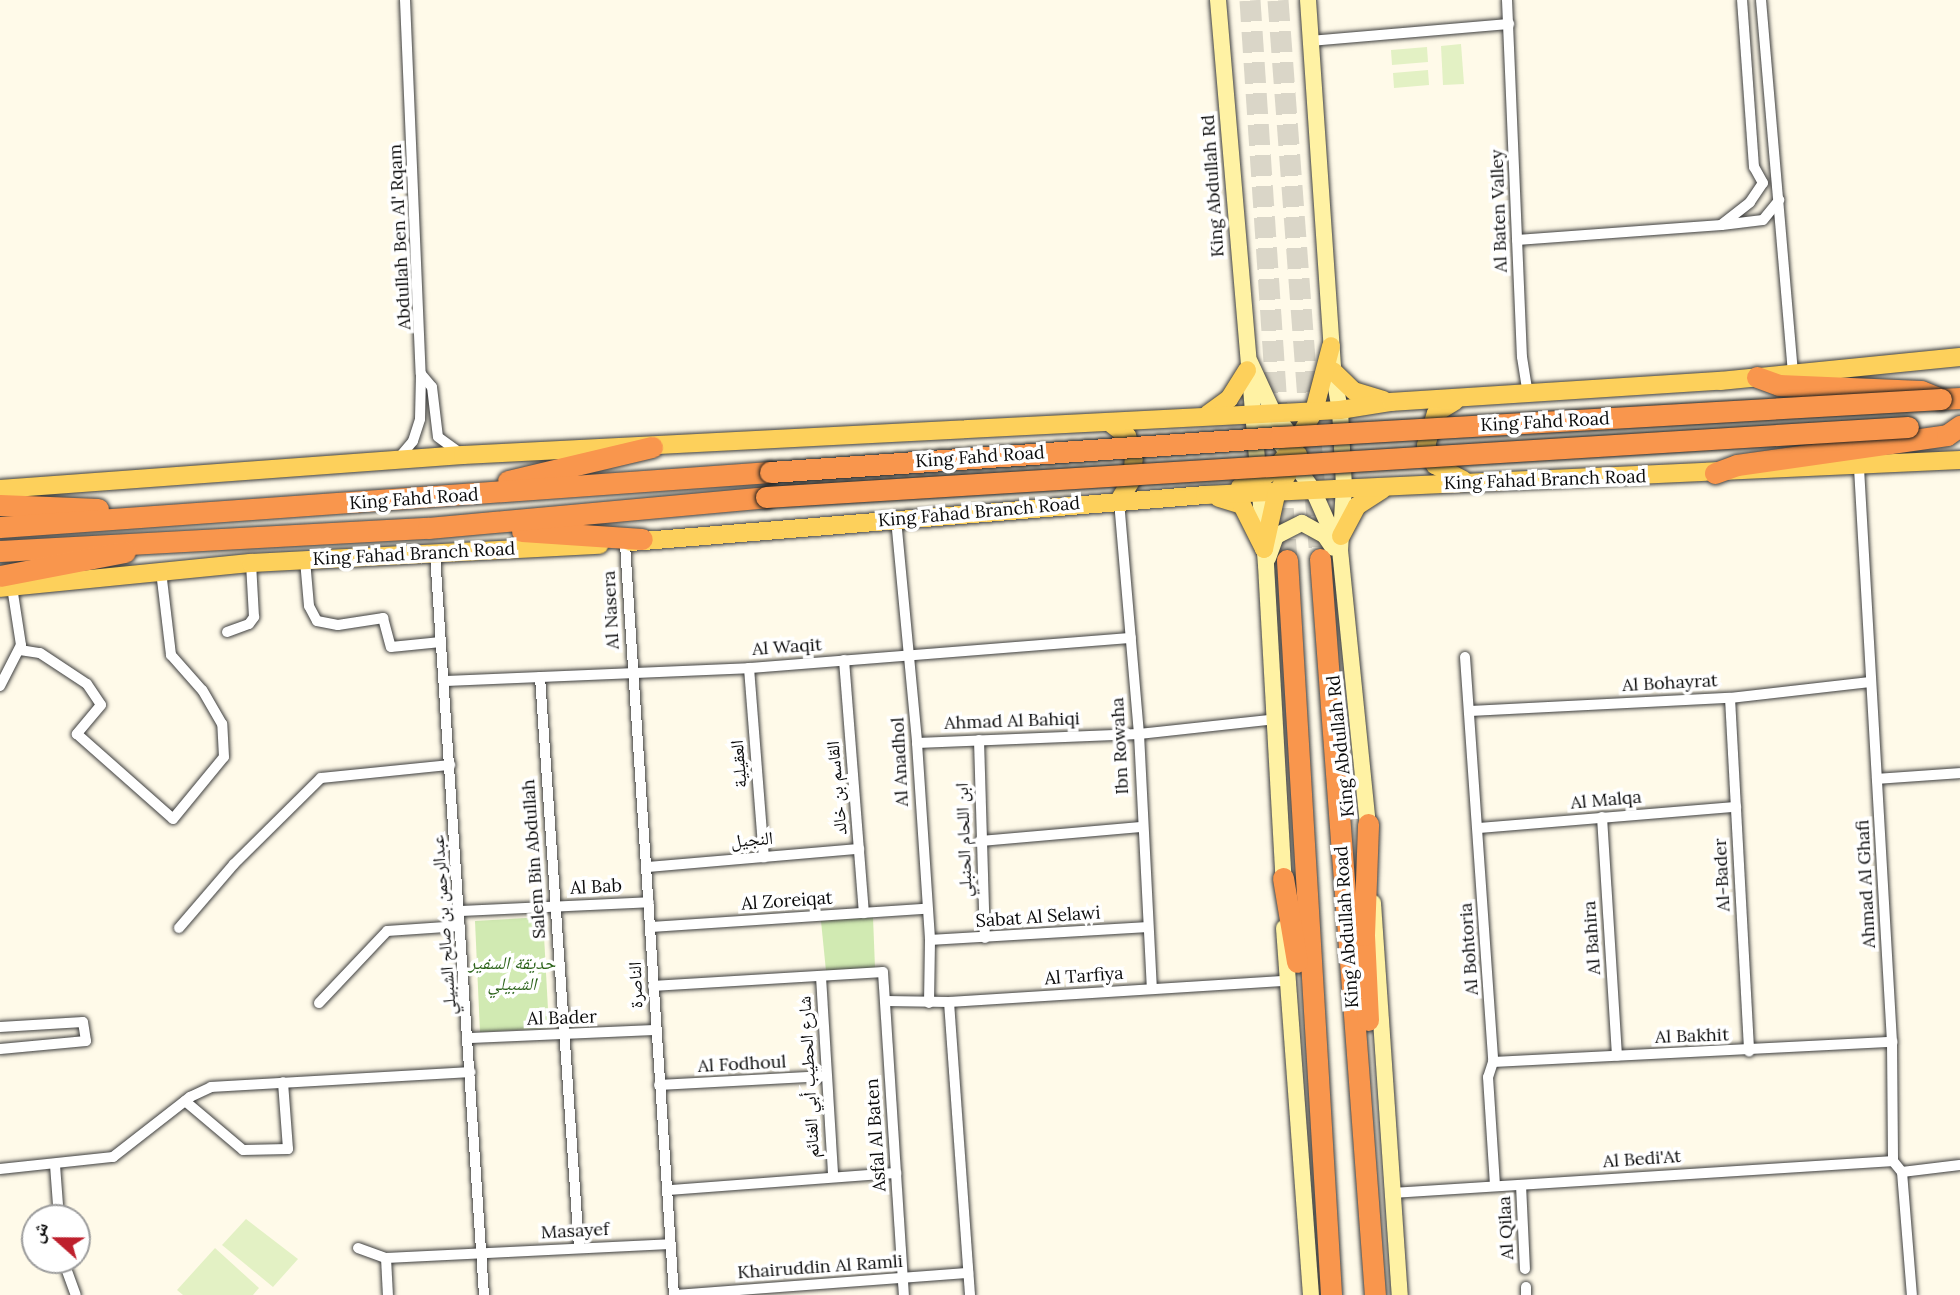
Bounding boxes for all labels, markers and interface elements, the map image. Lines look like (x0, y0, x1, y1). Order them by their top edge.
street label: King Abdullah Rd (1197, 114, 1229, 258)
street label: Abdullah Ben Al' Rqam (384, 144, 416, 330)
street label: Al Baten Valley (1486, 149, 1512, 273)
street label: King Fahd Road (1480, 408, 1610, 436)
street label: King Fahd Road (915, 442, 1045, 472)
street label: King Fahad Branch Road (1443, 466, 1647, 494)
street label: King Fahd Road (349, 484, 479, 514)
street label: King Fahad Branch Road (877, 492, 1081, 532)
street label: King Fahad Branch Road (312, 538, 516, 570)
street label: Al Nasera (598, 570, 624, 650)
street label: Al Waqit (751, 634, 823, 660)
street label: Al Bohayrat (1622, 670, 1718, 696)
street label: King Abdullah Rd (1323, 674, 1359, 818)
street label: Ibn Rowaha (1107, 697, 1133, 795)
street label: Ahmad Al Bahiqi (944, 708, 1080, 734)
street label: Al Anadhol (887, 717, 913, 807)
street label: العقيلية (726, 739, 752, 789)
street label: القاسم بن خالد (822, 740, 852, 836)
street label: Salem Bin Abdullah (518, 779, 550, 939)
street label: ابن اللحام الحنبلي (951, 782, 977, 898)
street label: Al Malqa (1570, 786, 1642, 814)
street label: Ahmad Al Ghafi (1852, 819, 1880, 949)
street label: النجيل (730, 827, 774, 853)
street label: عبدالرحمن بن صالح الشبيلي (427, 834, 461, 1016)
street label: Al-Bader (1709, 838, 1735, 912)
street label: King Abdullah Road (1331, 845, 1363, 1009)
street label: Al Bab (570, 875, 622, 899)
street label: Al Zoreiqat (741, 887, 833, 915)
street label: Al Bahira (1579, 900, 1605, 976)
street label: Sabat Al Selawi (975, 902, 1101, 932)
street label: Al Bohtoria (1455, 902, 1483, 996)
park label: حديقة السفير الشبيلي (469, 953, 555, 996)
street label: الناصرة (624, 961, 648, 1009)
street label: Al Tarfiya (1044, 962, 1124, 990)
street label: شارع الحطيب أبي الغنائم (794, 995, 824, 1159)
street label: Al Bader (527, 1006, 597, 1030)
street label: Al Bakhit (1655, 1024, 1729, 1048)
street label: Al Fodhoul (697, 1051, 787, 1077)
street label: Asfal Al Baten (861, 1078, 891, 1192)
street label: Al Bedi'At (1602, 1145, 1682, 1173)
street label: Al Qilaa (1494, 1196, 1518, 1260)
north arrow (21, 1204, 91, 1274)
text: ش (23, 1218, 53, 1246)
street label: Masayef (540, 1218, 610, 1244)
street label: Khairuddin Al Ramli (737, 1250, 903, 1284)

